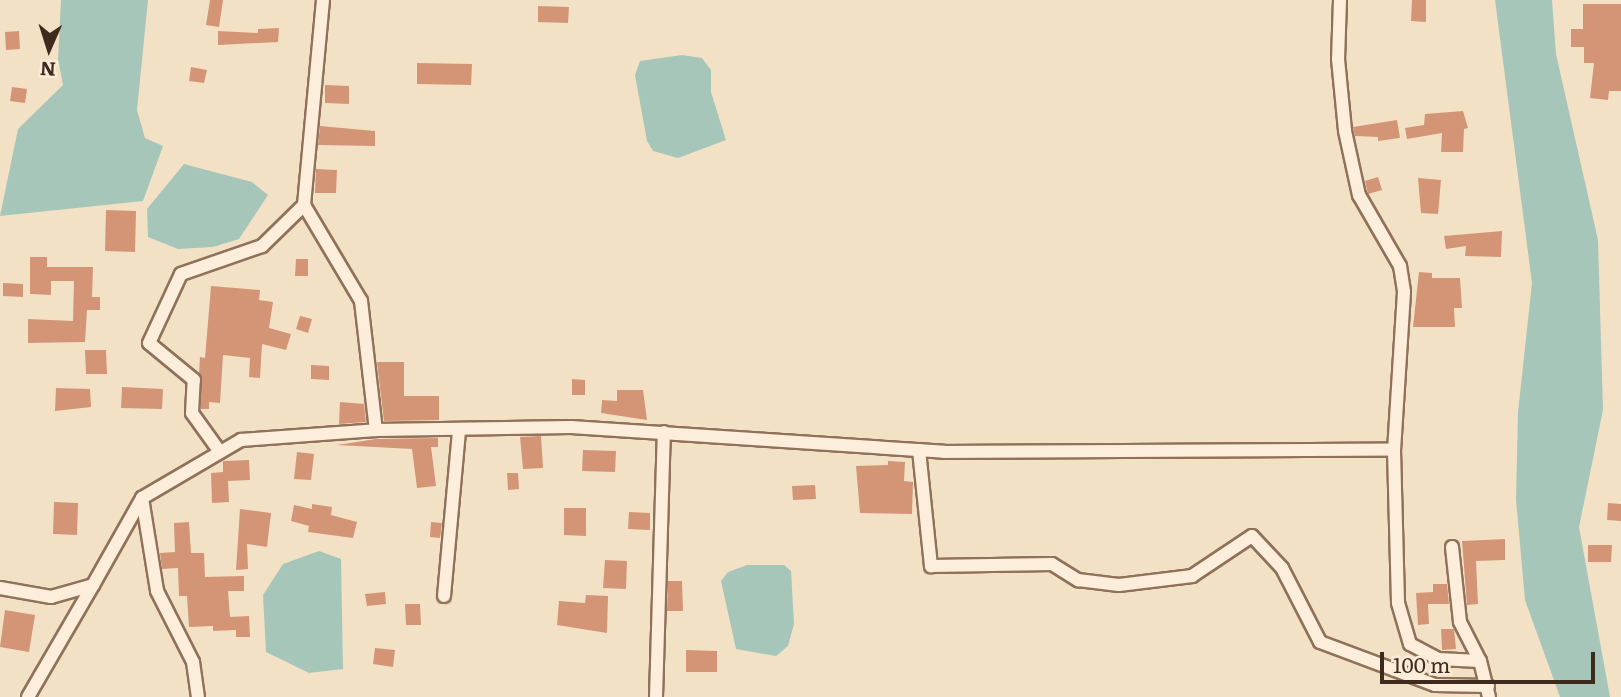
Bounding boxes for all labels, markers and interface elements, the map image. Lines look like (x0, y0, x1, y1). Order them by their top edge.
north arrow (14, 14, 84, 84)
text: N (39, 56, 57, 84)
scale bar (1383, 638, 1598, 682)
text: 100 m (1393, 648, 1450, 679)

